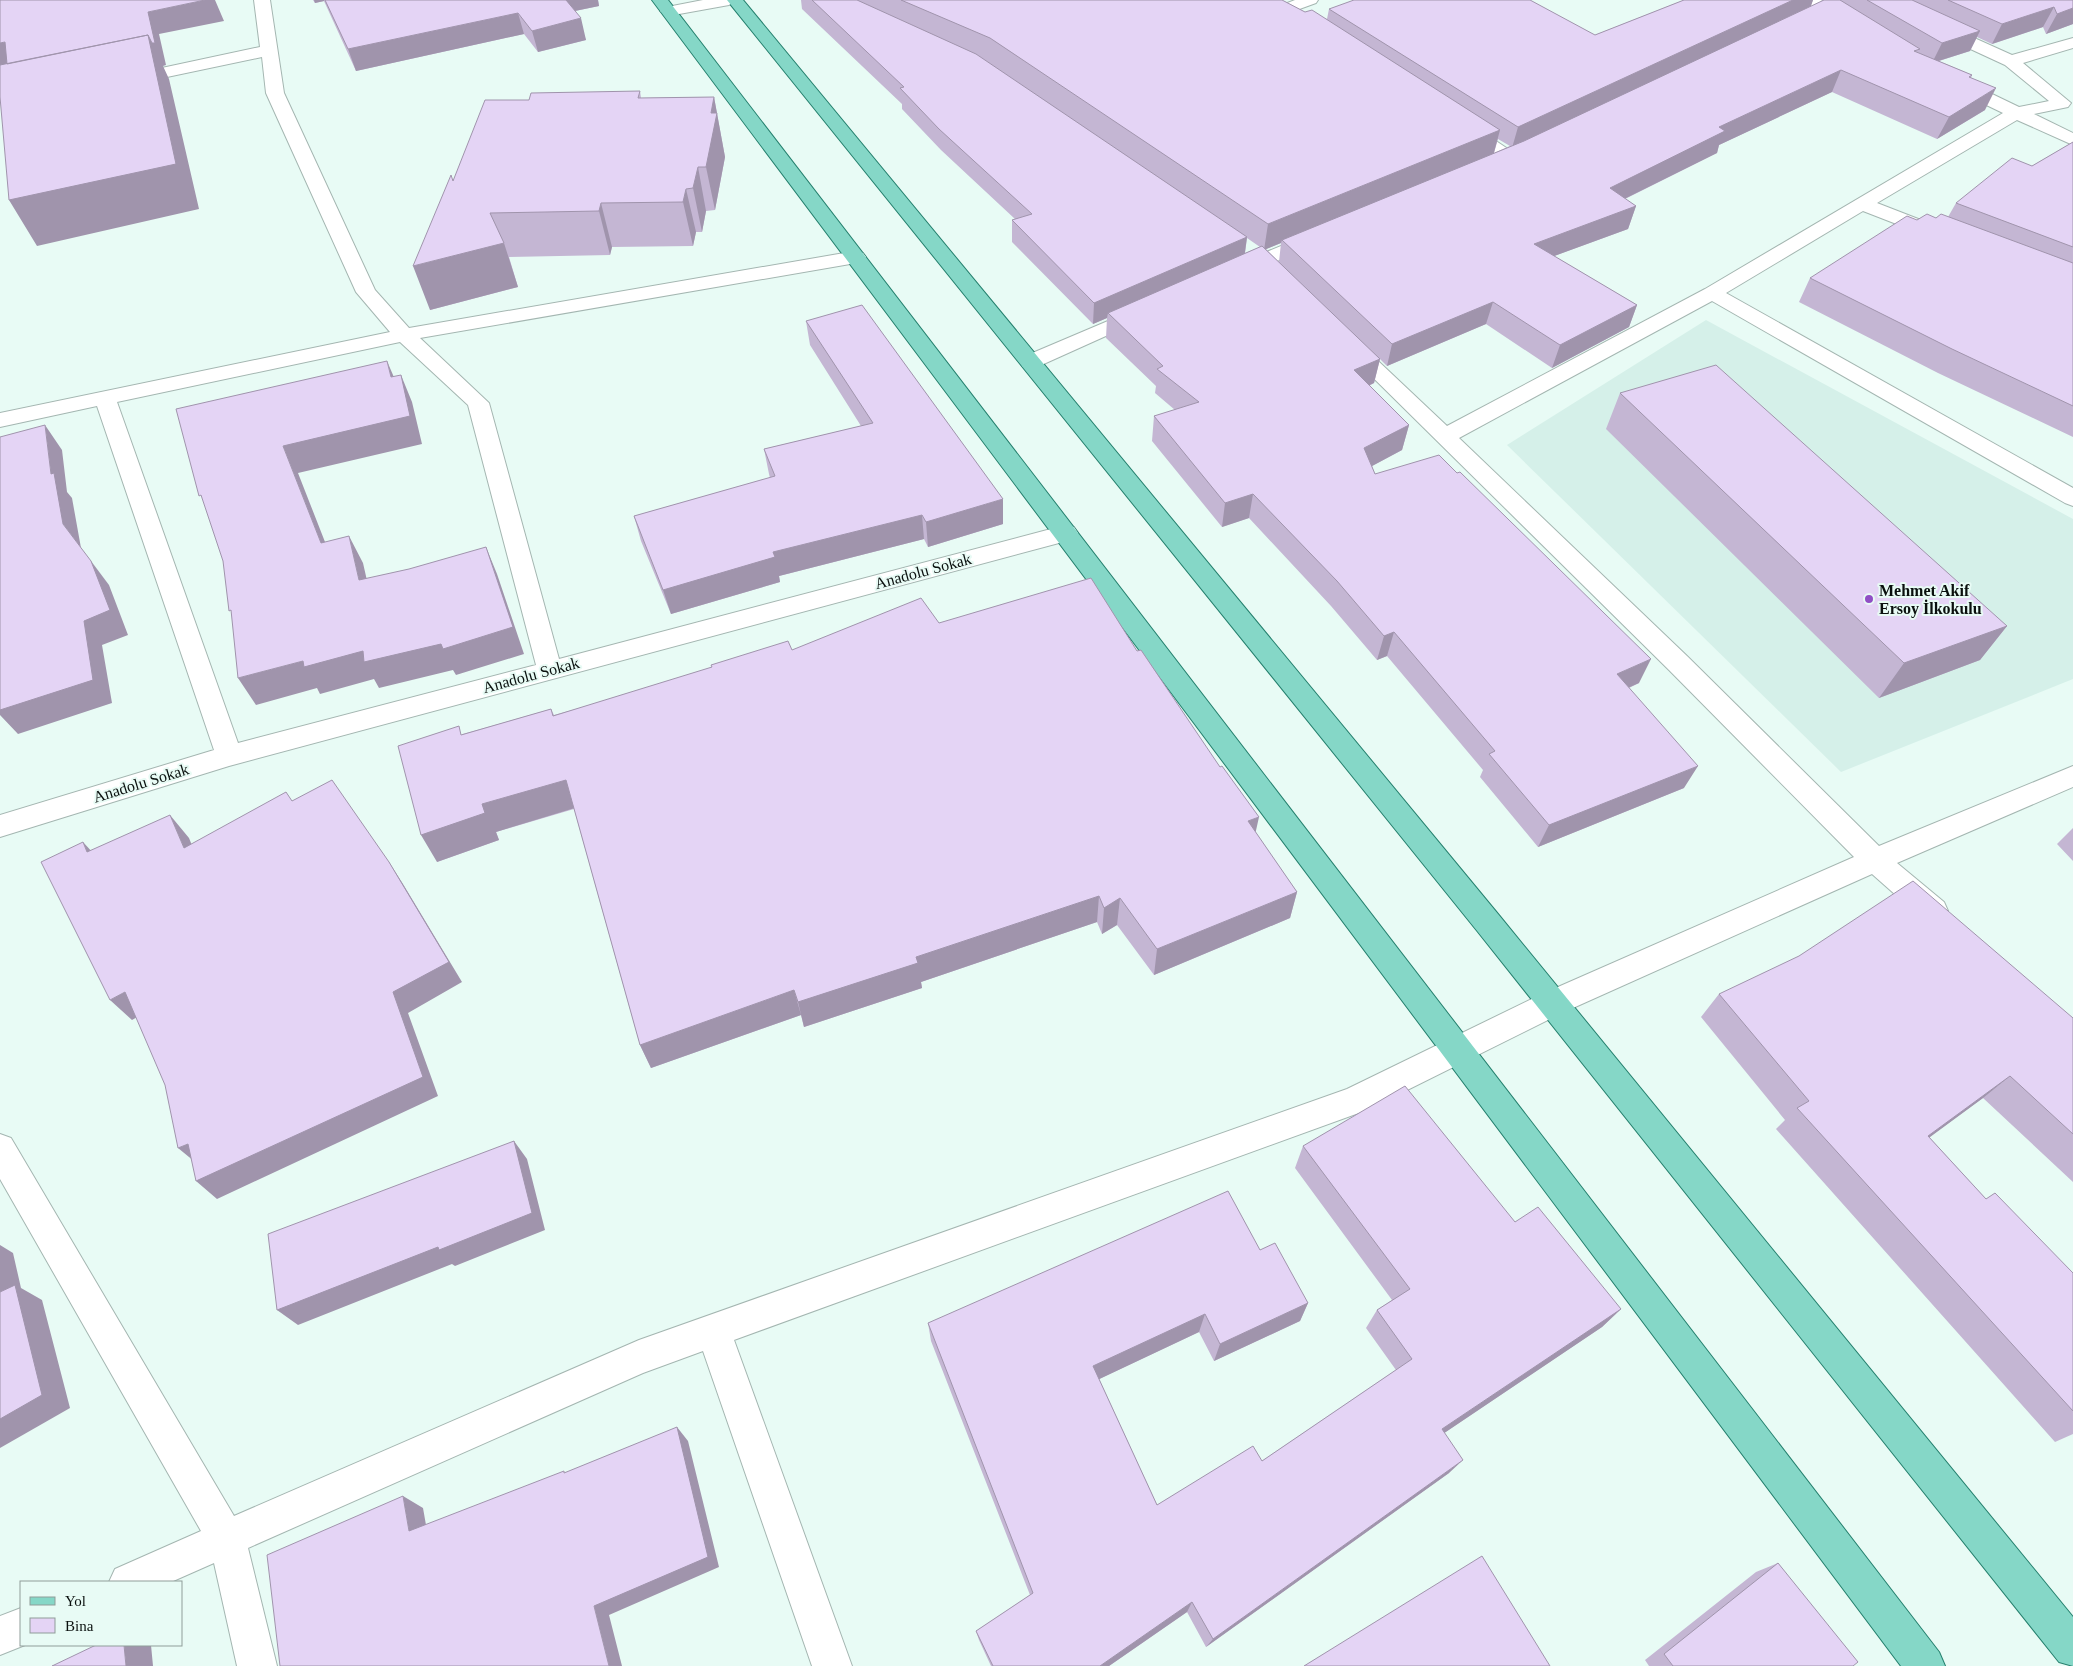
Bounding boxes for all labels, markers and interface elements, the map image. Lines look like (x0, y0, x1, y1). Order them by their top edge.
street label: Anadolu Sokak (873, 550, 973, 592)
place label: Mehmet Akif Ersoy İlkokulu (1879, 582, 1982, 618)
marker: Mehmet Akif Ersoy İlkokulu (1863, 593, 1875, 605)
street label: Anadolu Sokak (481, 654, 581, 696)
street label: Anadolu Sokak (91, 760, 191, 806)
legend (20, 1581, 182, 1646)
text: Yol (65, 1593, 86, 1609)
text: Bina (65, 1618, 94, 1634)

